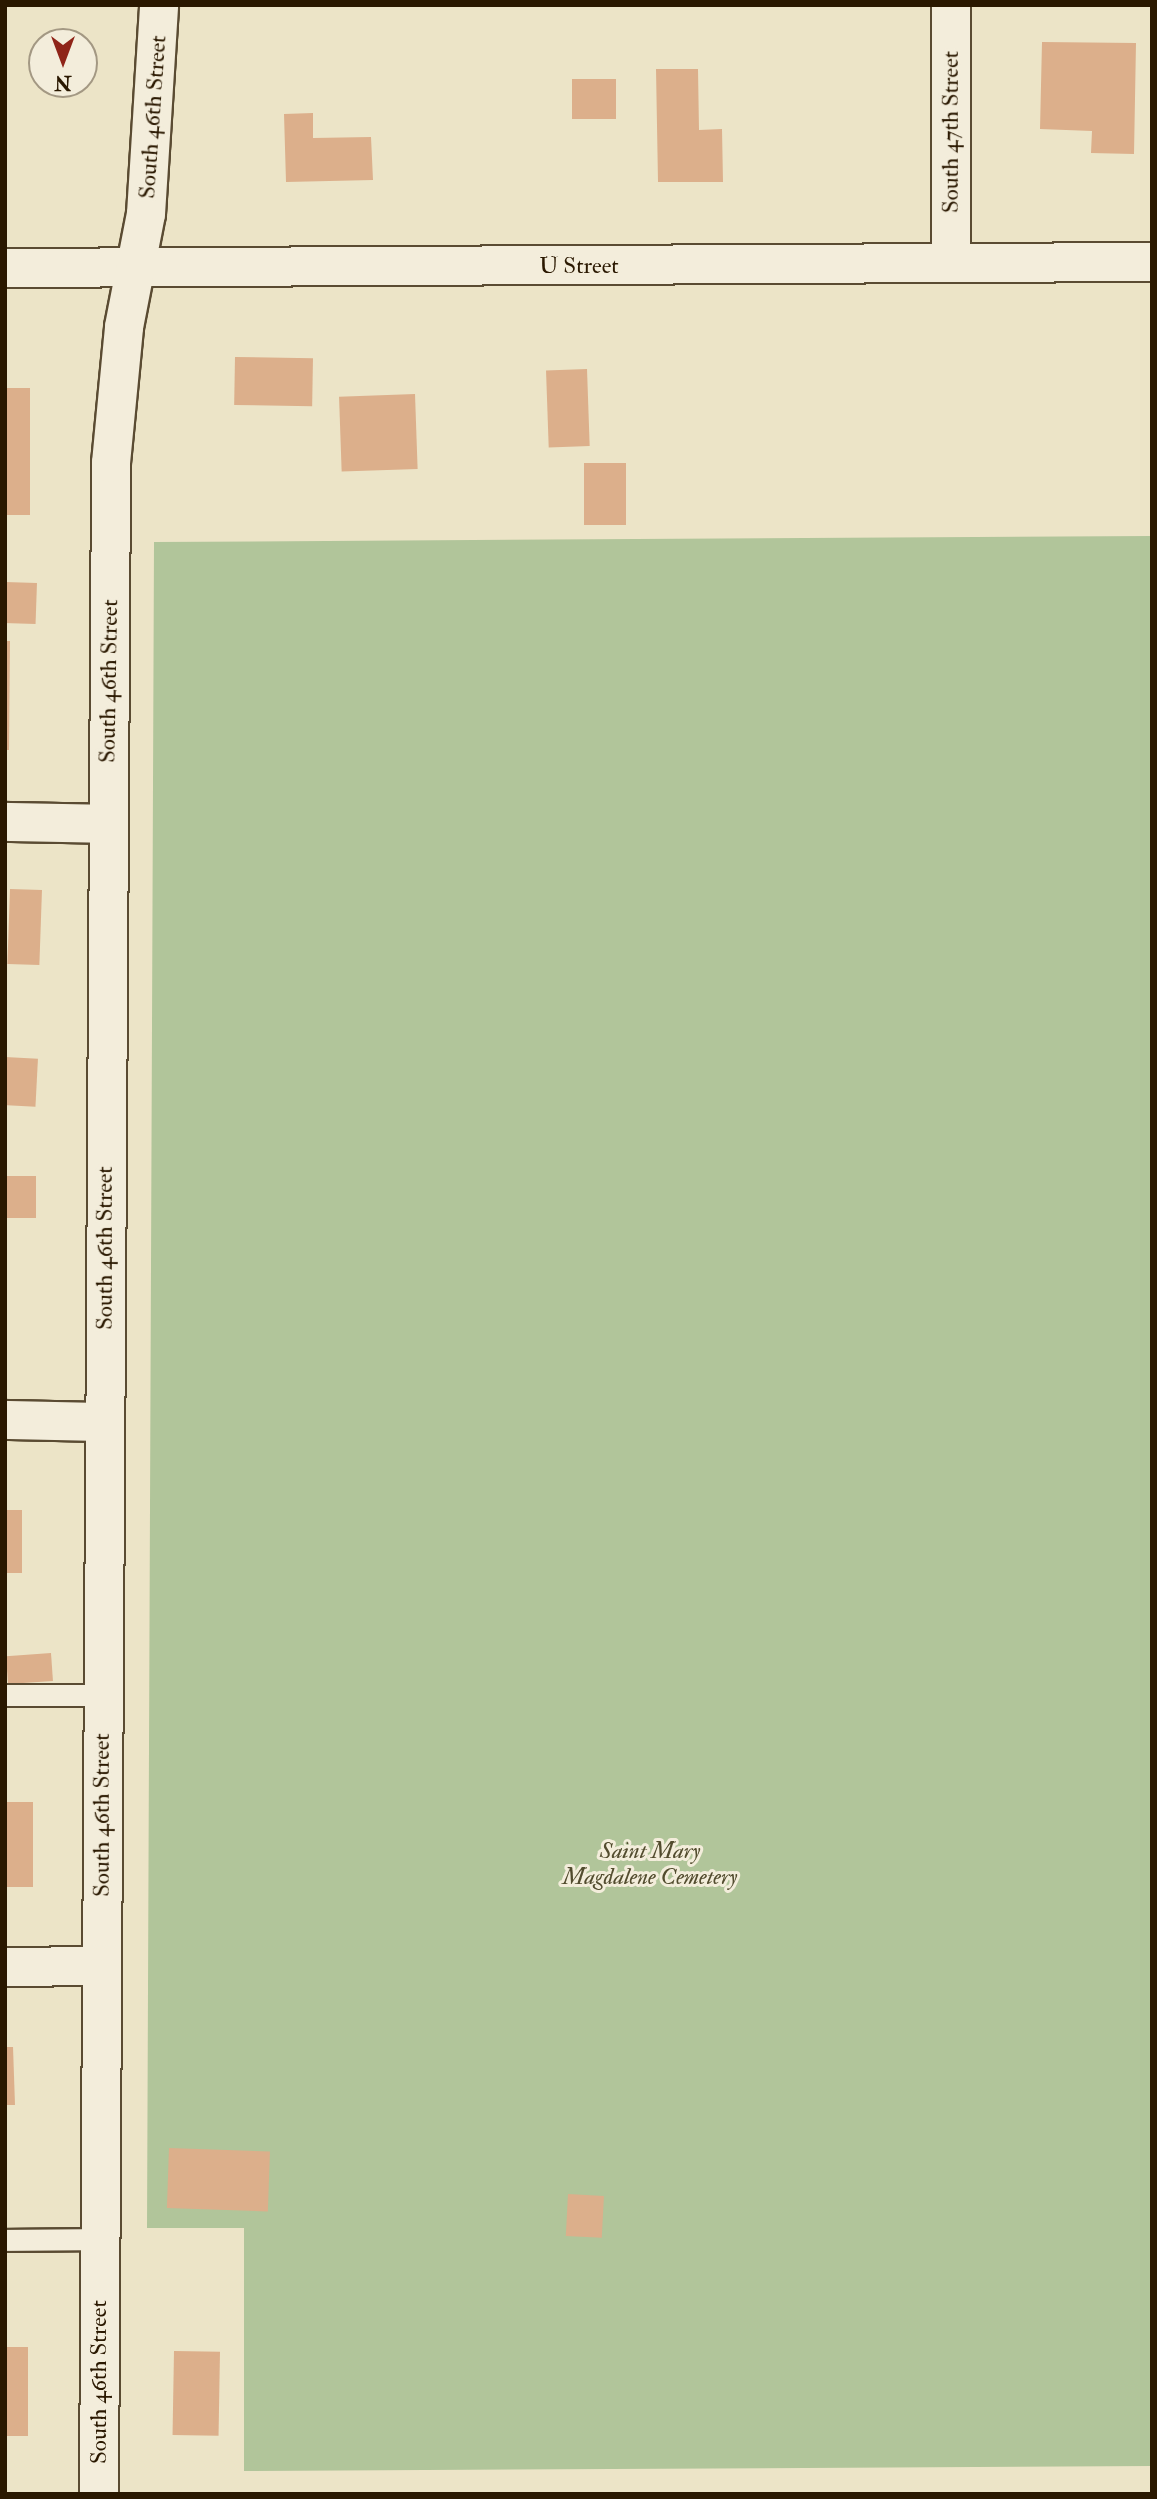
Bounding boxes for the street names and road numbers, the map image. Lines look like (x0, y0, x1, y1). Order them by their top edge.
street label: South 46th Street (134, 34, 172, 200)
street label: South 47th Street (937, 51, 965, 213)
street label: U Street (539, 252, 619, 280)
street label: South 46th Street (94, 599, 124, 763)
street label: South 46th Street (91, 1166, 119, 1330)
street label: South 46th Street (88, 1733, 116, 1897)
street label: South 46th Street (85, 2300, 113, 2464)

